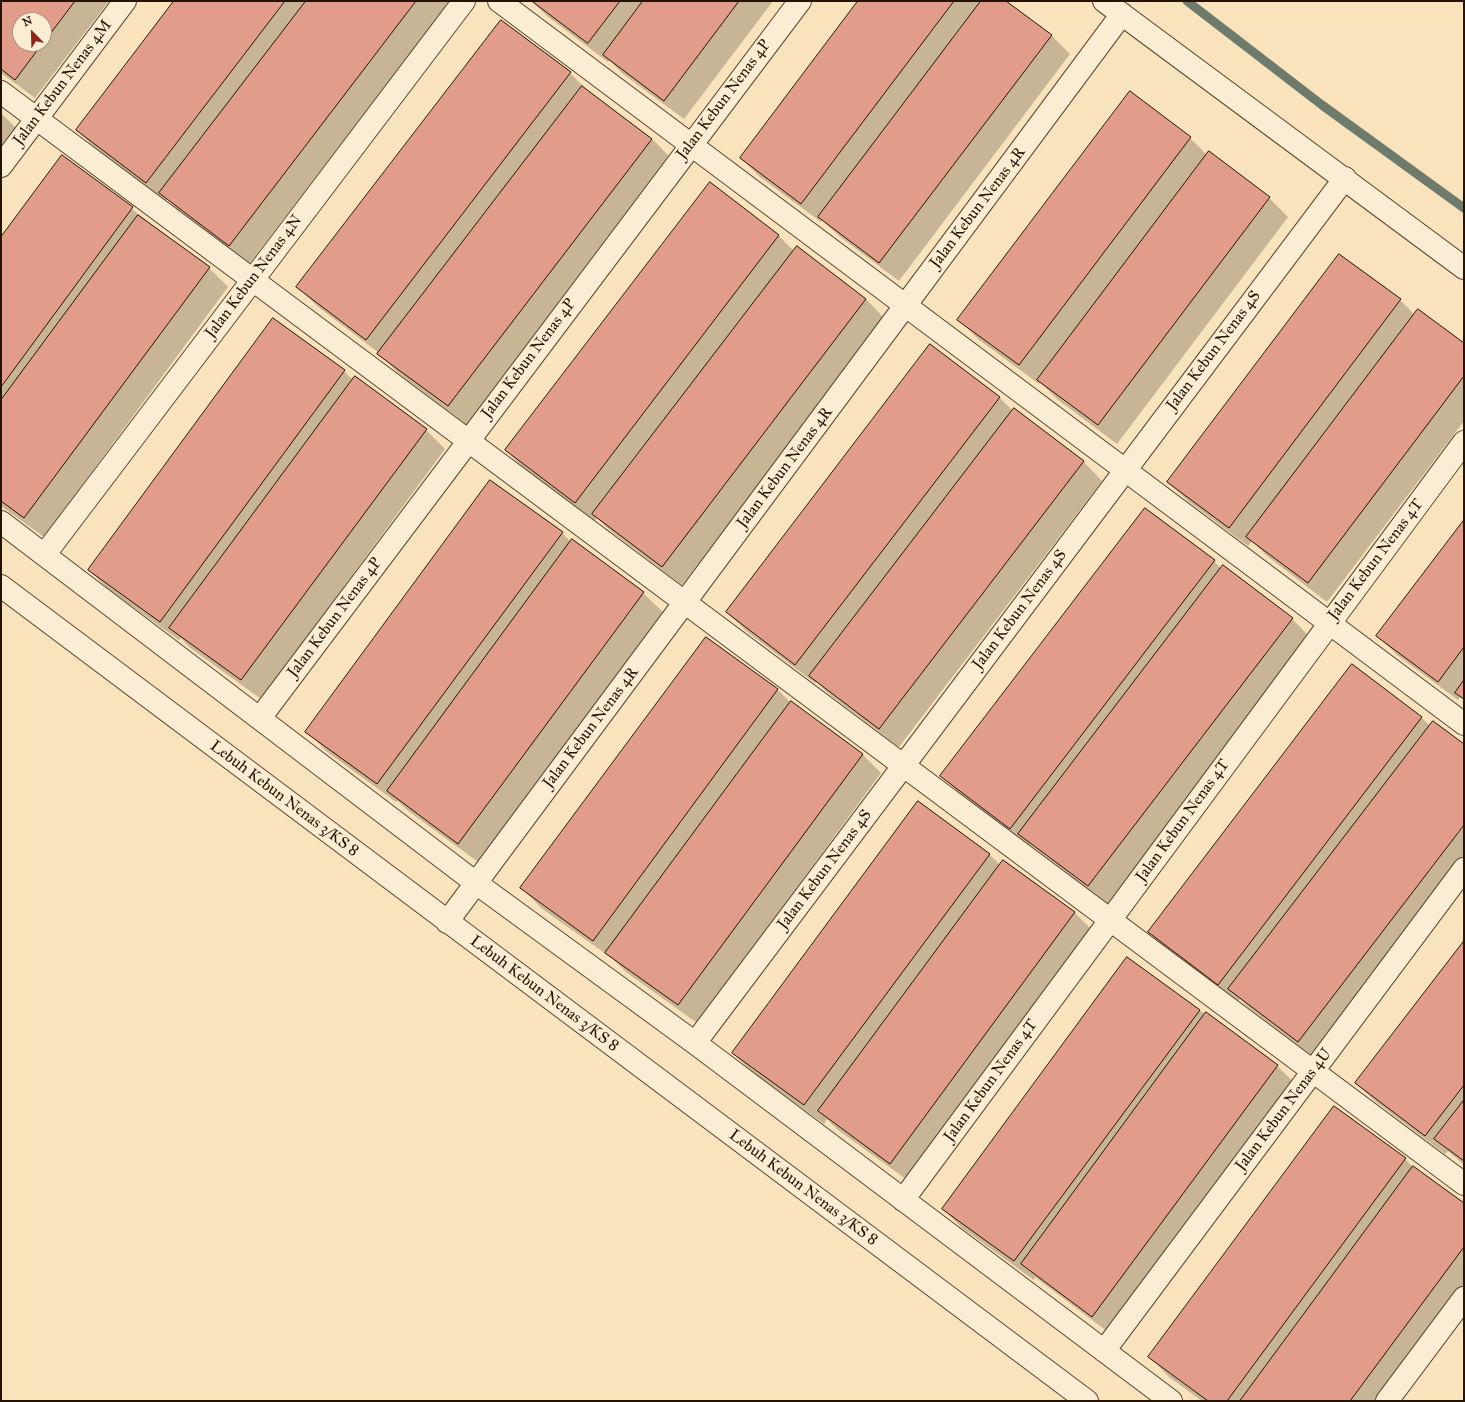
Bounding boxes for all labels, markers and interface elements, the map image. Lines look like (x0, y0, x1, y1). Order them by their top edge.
north arrow (12, 12, 52, 52)
street label: Jalan Kebun Nenas 4M (10, 16, 116, 150)
street label: Jalan Kebun Nenas 4P (673, 36, 775, 164)
street label: Jalan Kebun Nenas 4R (926, 144, 1030, 272)
street label: Jalan Kebun Nenas 4N (201, 212, 307, 342)
street label: Jalan Kebun Nenas 4S (1163, 287, 1265, 415)
street label: Jalan Kebun Nenas 4P (478, 295, 580, 423)
street label: Jalan Kebun Nenas 4R (733, 404, 837, 532)
street label: Jalan Kebun Nenas 4T (1324, 496, 1428, 624)
street label: Jalan Kebun Nenas 4S (969, 546, 1071, 674)
street label: Jalan Kebun Nenas 4P (284, 554, 386, 682)
street label: Jalan Kebun Nenas 4R (539, 664, 643, 792)
street label: Lebuh Kebun Nenas 3/KS 8 (206, 737, 362, 861)
street label: Jalan Kebun Nenas 4T (1132, 756, 1234, 886)
street label: Jalan Kebun Nenas 4S (774, 806, 876, 934)
street label: Lebuh Kebun Nenas 3/KS 8 (466, 932, 622, 1056)
street label: Jalan Kebun Nenas 4T (940, 1016, 1042, 1146)
street label: Jalan Kebun Nenas 4U (1232, 1045, 1336, 1175)
street label: Lebuh Kebun Nenas 3/KS 8 (725, 1126, 881, 1250)

